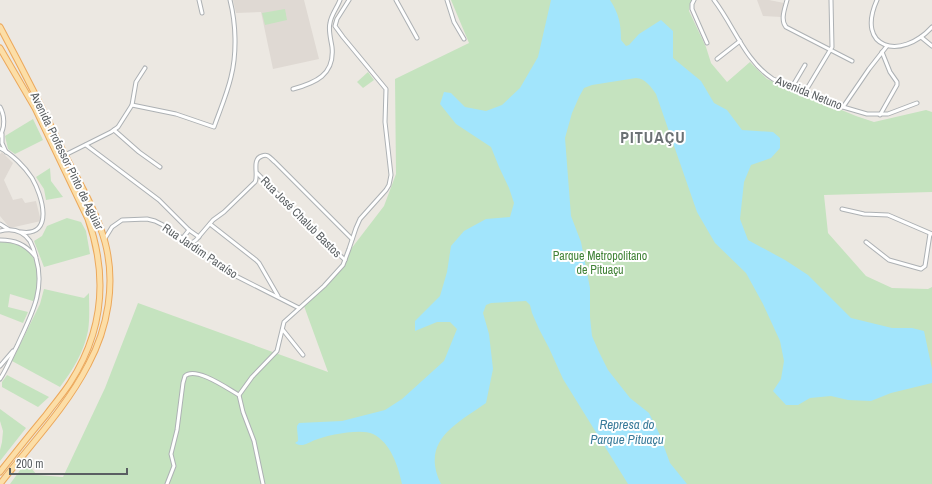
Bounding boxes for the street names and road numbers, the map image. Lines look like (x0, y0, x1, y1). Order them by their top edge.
street label: Avenida Netuno (772, 72, 845, 114)
street label: Avenida Professor Pinto de Aguiar (26, 89, 108, 233)
street label: Rua José Chalub Bastos (257, 173, 345, 261)
street label: Rua Jardim Paraíso (159, 220, 241, 282)

